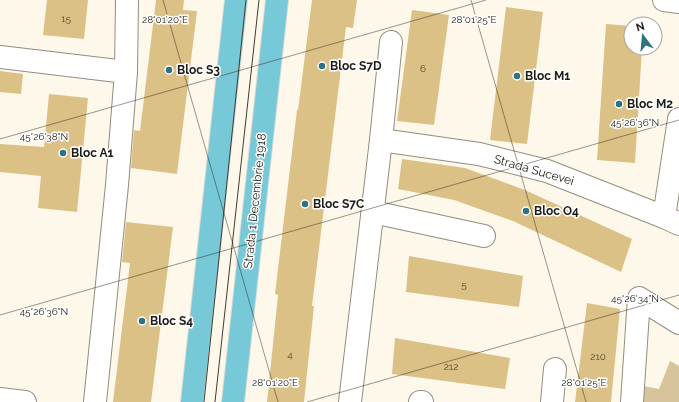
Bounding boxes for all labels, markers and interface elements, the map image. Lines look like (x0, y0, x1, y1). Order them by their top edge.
house number: 15 (61, 13, 71, 24)
text: 28°01'20"E (142, 14, 188, 25)
text: 28°01'25"E (451, 14, 497, 25)
north arrow (623, 16, 663, 56)
text: N (635, 19, 646, 34)
place label: Bloc S7D (330, 59, 382, 73)
marker: Bloc S7D (317, 61, 327, 71)
place label: Bloc S3 (177, 63, 220, 77)
house number: 6 (420, 63, 426, 74)
marker: Bloc S3 (164, 65, 174, 75)
place label: Bloc M1 (525, 69, 570, 83)
marker: Bloc M1 (512, 71, 522, 81)
place label: Bloc M2 (627, 97, 673, 111)
marker: Bloc M2 (614, 99, 624, 109)
text: 45°26'36"N (611, 117, 659, 128)
text: 45°26'38"N (20, 131, 68, 142)
street label: Strada 1 Decembrie 1918 (241, 133, 269, 269)
place label: Bloc A1 (71, 146, 114, 160)
marker: Bloc A1 (58, 148, 68, 158)
street label: Strada Sucevei (492, 152, 576, 188)
place label: Bloc S7C (313, 197, 364, 211)
marker: Bloc S7C (300, 199, 310, 209)
place label: Bloc O4 (534, 204, 579, 218)
marker: Bloc O4 (521, 206, 531, 216)
house number: 5 (461, 279, 467, 290)
text: 45°26'34"N (611, 293, 659, 304)
text: 45°26'36"N (20, 306, 68, 317)
place label: Bloc S4 (150, 314, 193, 328)
marker: Bloc S4 (137, 316, 147, 326)
house number: 4 (287, 349, 293, 360)
house number: 210 (590, 351, 606, 362)
house number: 212 (444, 361, 458, 372)
text: 28°01'20"E (252, 377, 298, 388)
text: 28°01'25"E (561, 377, 607, 388)

